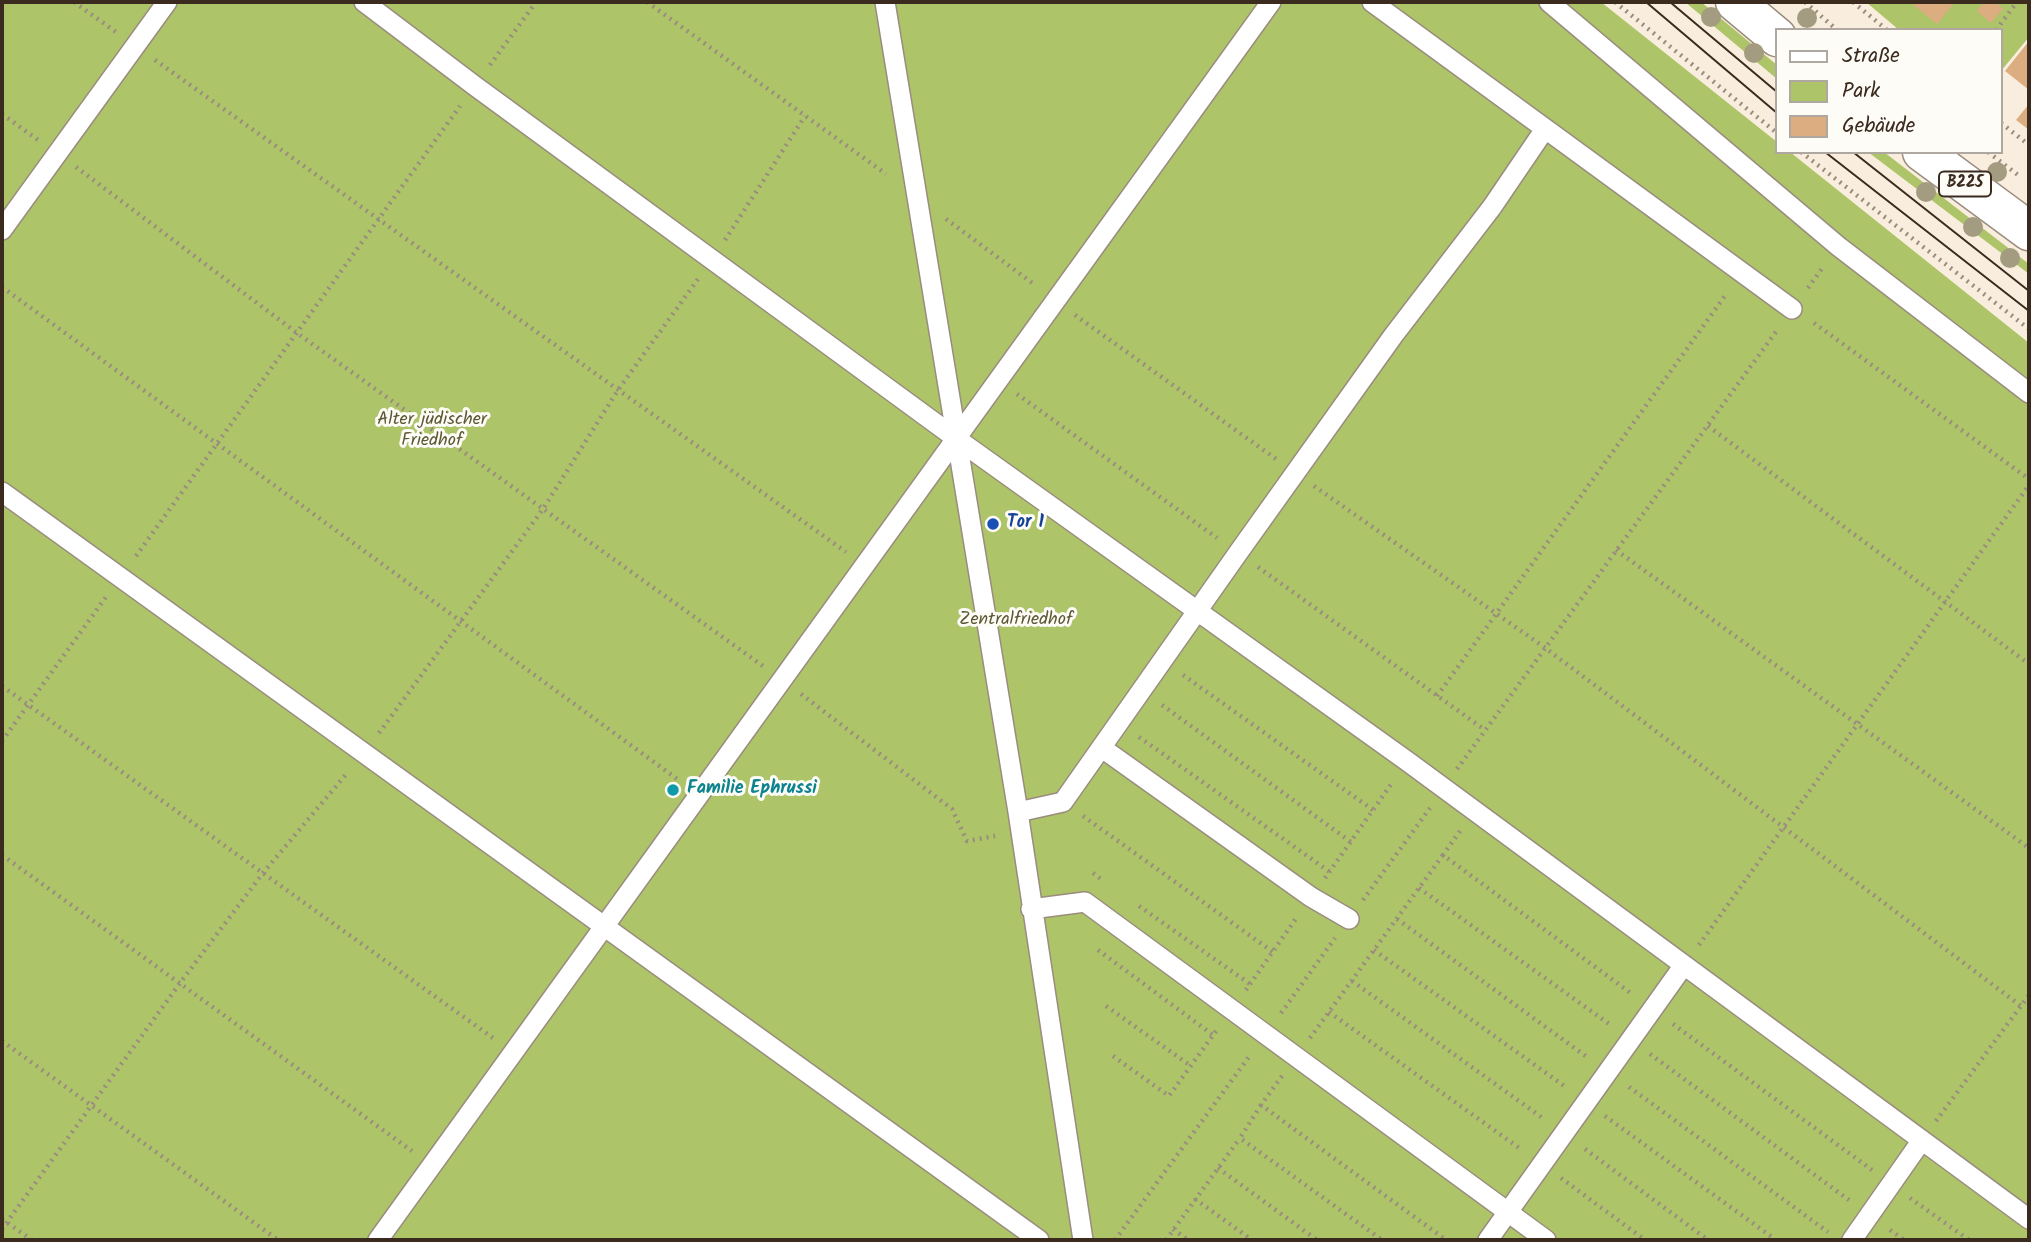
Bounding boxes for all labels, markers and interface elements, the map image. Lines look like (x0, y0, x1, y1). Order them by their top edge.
legend (1776, 28, 2003, 154)
text: Straße (1842, 40, 1900, 73)
text: Park (1842, 75, 1880, 108)
text: Gebäude (1842, 110, 1915, 143)
road number: B225 (1939, 172, 1991, 196)
park label: Alter jüdischer Friedhof (377, 410, 487, 452)
place label: Tor 1 (1007, 513, 1044, 535)
marker: Tor 1 (985, 516, 1001, 532)
park label: Zentralfriedhof (959, 610, 1073, 632)
place label: Familie Ephrussi (687, 779, 817, 801)
marker: Familie Ephrussi (665, 782, 681, 798)

